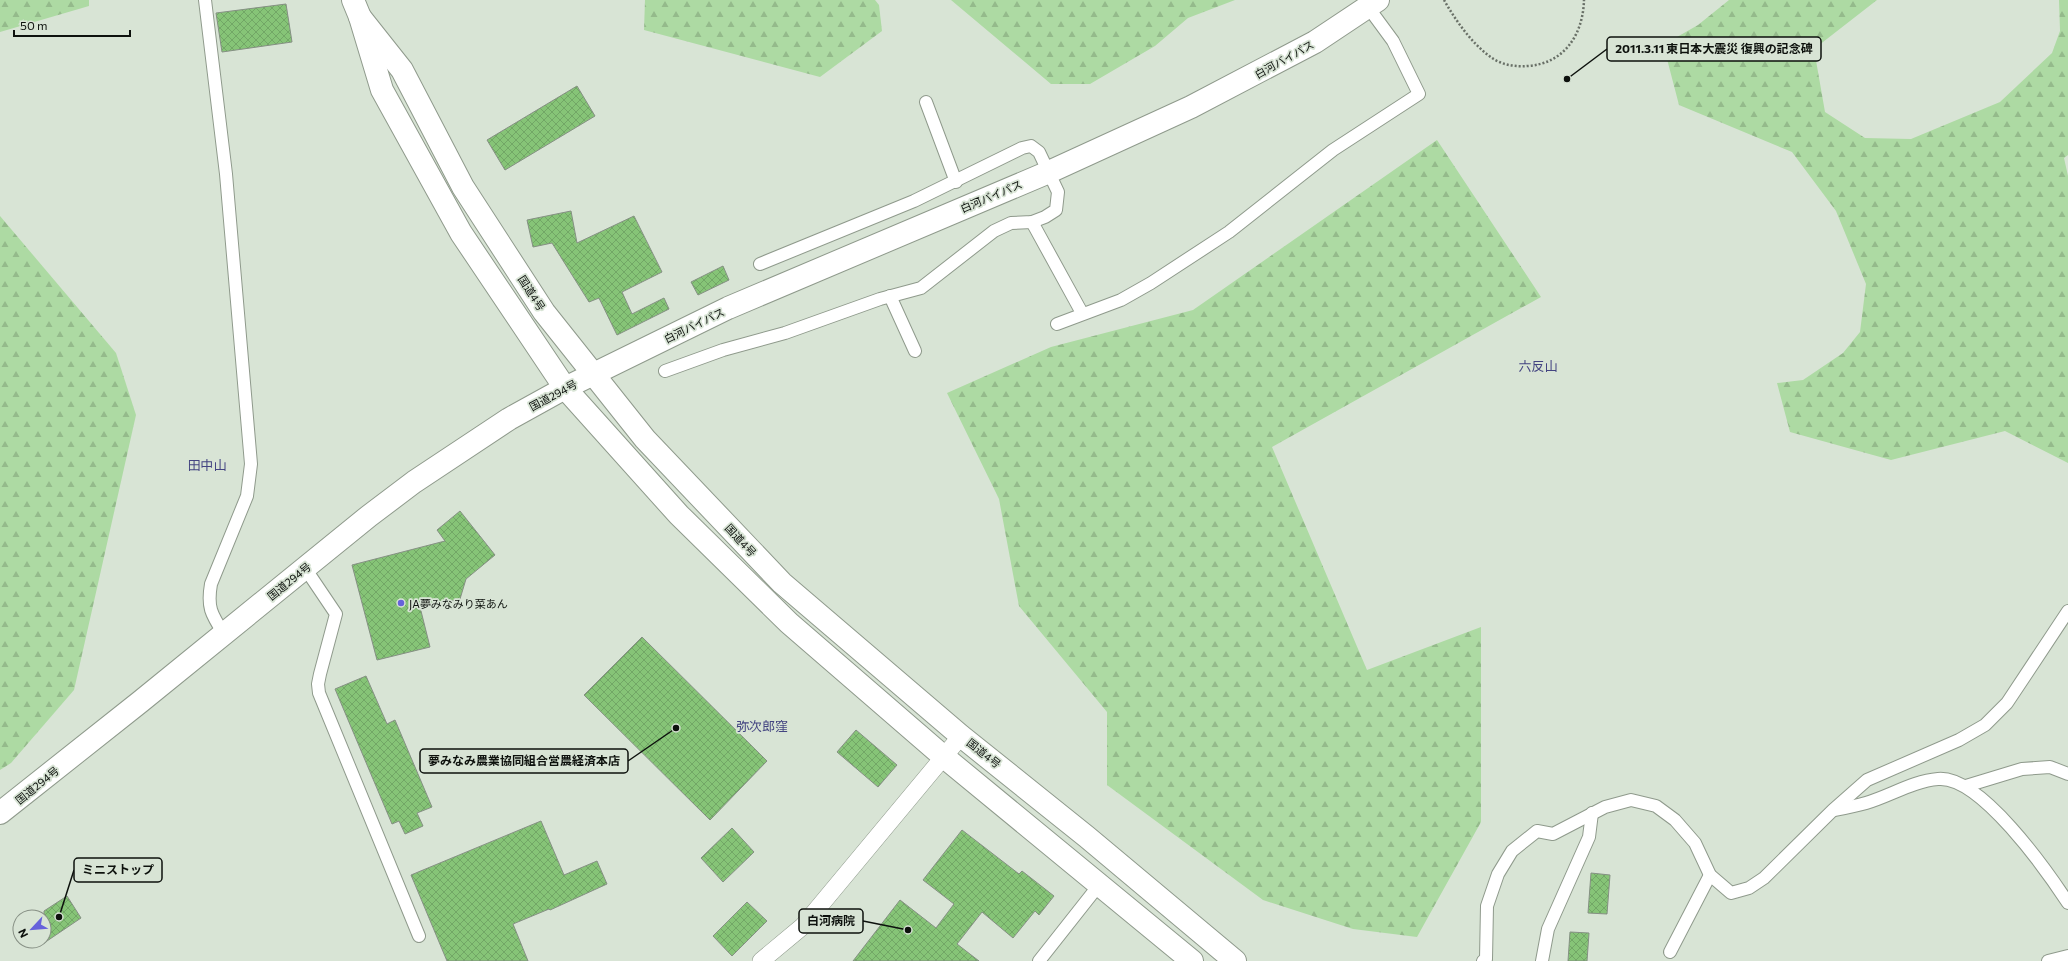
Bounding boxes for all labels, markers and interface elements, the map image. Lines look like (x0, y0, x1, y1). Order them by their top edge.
scale bar (14, 12, 130, 38)
text: 50 m (20, 18, 48, 32)
street label: 白河バイパス (1252, 37, 1316, 81)
callout: 2011.3.11 東日本大震災 復興の記念碑 (1607, 37, 1821, 61)
text: 2011.3.11 東日本大震災 復興の記念碑 (1615, 41, 1813, 55)
street label: 白河バイパス (958, 177, 1024, 215)
street label: 国道4号 (516, 273, 548, 313)
street label: 白河バイパス (662, 305, 726, 345)
district label: 六反山 (1518, 358, 1558, 374)
street label: 国道294号 (527, 377, 579, 413)
district label: 田中山 (187, 457, 227, 473)
street label: 国道4号 (723, 521, 759, 559)
street label: 国道294号 (265, 559, 313, 603)
place label: JA夢みなみり菜あん (409, 597, 508, 611)
marker: JA夢みなみり菜あん (396, 598, 406, 608)
district label: 弥次郎窪 (736, 718, 788, 734)
street label: 国道4号 (964, 736, 1004, 770)
callout: 夢みなみ農業協同組合営農経済本店 (420, 749, 628, 773)
text: 夢みなみ農業協同組合営農経済本店 (428, 753, 620, 767)
street label: 国道294号 (13, 763, 61, 807)
callout: ミニストップ (74, 858, 162, 882)
text: ミニストップ (82, 862, 154, 876)
north arrow (12, 909, 52, 949)
callout: 白河病院 (799, 909, 863, 933)
text: 白河病院 (807, 913, 855, 927)
text: N (15, 927, 30, 940)

